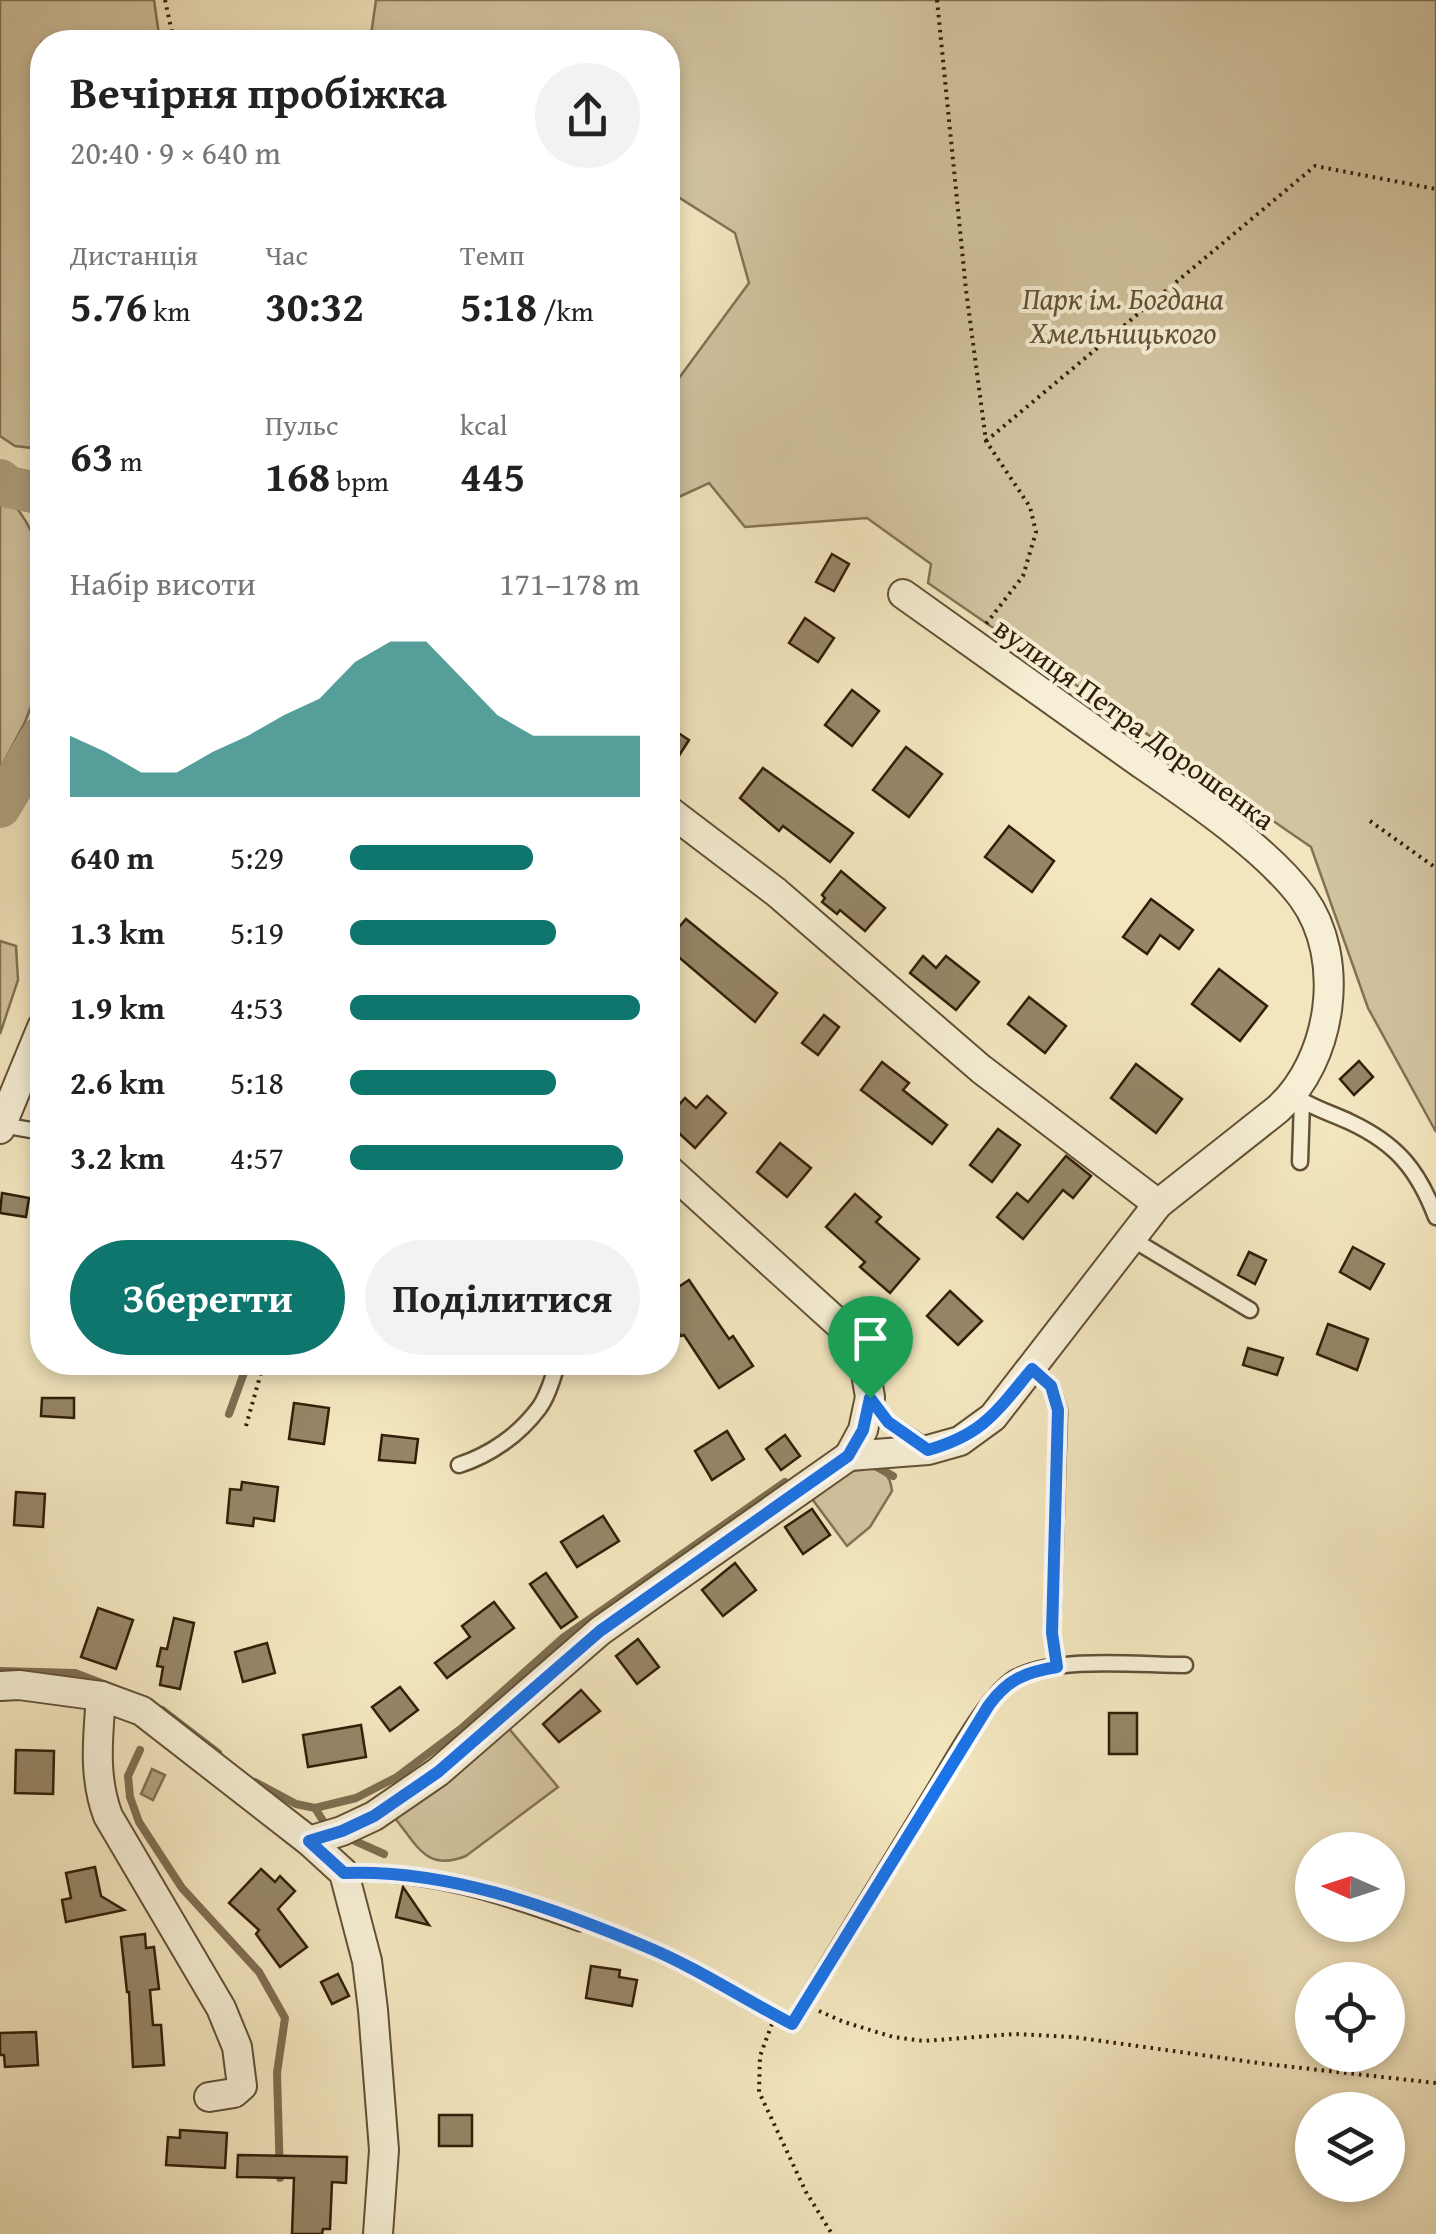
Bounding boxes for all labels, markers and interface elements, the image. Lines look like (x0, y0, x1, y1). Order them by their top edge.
text: Вечірня пробіжка (70, 59, 447, 124)
button: share (535, 63, 640, 168)
text: 20:40 · 9 × 640 m (70, 129, 281, 176)
text: Дистанція (70, 234, 198, 275)
text: Час (265, 234, 308, 275)
text: Темп (460, 234, 525, 275)
text: 5.76 (70, 275, 147, 336)
text: 30:32 (265, 275, 364, 336)
text: 5:18 (460, 275, 537, 336)
park label: Парк ім. Богдана Хмельницького (1022, 276, 1224, 354)
text: km (147, 290, 190, 331)
text: /km (537, 290, 594, 331)
text: Пульс (265, 404, 338, 445)
text: kcal (460, 404, 508, 445)
text: 63 (70, 425, 114, 486)
text: m (114, 440, 143, 481)
text: 168 (265, 445, 330, 506)
text: 445 (460, 445, 525, 506)
text: bpm (330, 460, 389, 501)
text: Набір висоти (70, 560, 256, 607)
text: 171–178 m (499, 560, 640, 607)
street label: вулиця Петра Дорошенка (985, 606, 1285, 841)
text: 640 m (70, 834, 154, 881)
text: 5:29 (230, 834, 284, 881)
text: 1.3 km (70, 909, 165, 956)
text: 5:19 (230, 909, 284, 956)
text: 1.9 km (70, 984, 165, 1031)
text: 4:53 (230, 984, 284, 1031)
text: 2.6 km (70, 1059, 165, 1106)
text: 5:18 (230, 1059, 284, 1106)
text: 3.2 km (70, 1134, 165, 1181)
text: 4:57 (230, 1134, 284, 1181)
button: Зберегти (70, 1240, 345, 1355)
button: Поділитися (365, 1240, 640, 1355)
pin (828, 1296, 913, 1399)
icon: arrive (843, 1311, 898, 1366)
north arrow (1295, 1832, 1405, 1942)
map controls (1295, 1832, 1405, 2202)
button: locate (1295, 1962, 1405, 2072)
button: layers (1295, 2092, 1405, 2202)

